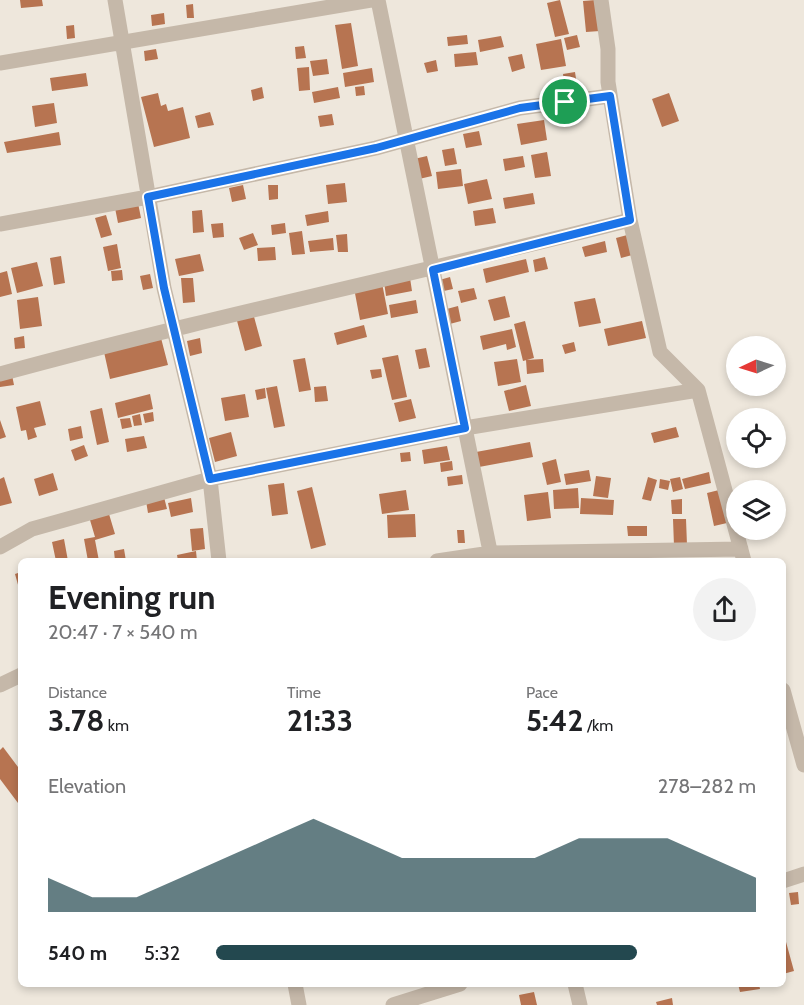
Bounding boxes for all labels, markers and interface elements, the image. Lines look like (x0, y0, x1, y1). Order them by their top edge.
pin (539, 76, 590, 127)
icon: arrive (548, 85, 581, 118)
north arrow (726, 336, 786, 396)
map controls (726, 336, 786, 540)
button: locate (726, 408, 786, 468)
button: layers (726, 480, 786, 540)
text: Evening run (48, 577, 215, 617)
button: share (693, 578, 756, 641)
text: 20:47 · 7 × 540 m (48, 620, 198, 644)
text: Distance (48, 683, 107, 702)
text: Time (287, 683, 321, 702)
text: Pace (526, 683, 558, 702)
text: 3.78 (48, 702, 104, 739)
text: 21:33 (287, 702, 353, 739)
text: 5:42 (526, 702, 583, 739)
text: km (104, 716, 129, 735)
text: /km (583, 716, 613, 735)
text: Elevation (48, 774, 126, 798)
text: 278–282 m (658, 774, 756, 798)
text: 540 m (48, 941, 107, 965)
text: 5:32 (144, 941, 180, 965)

